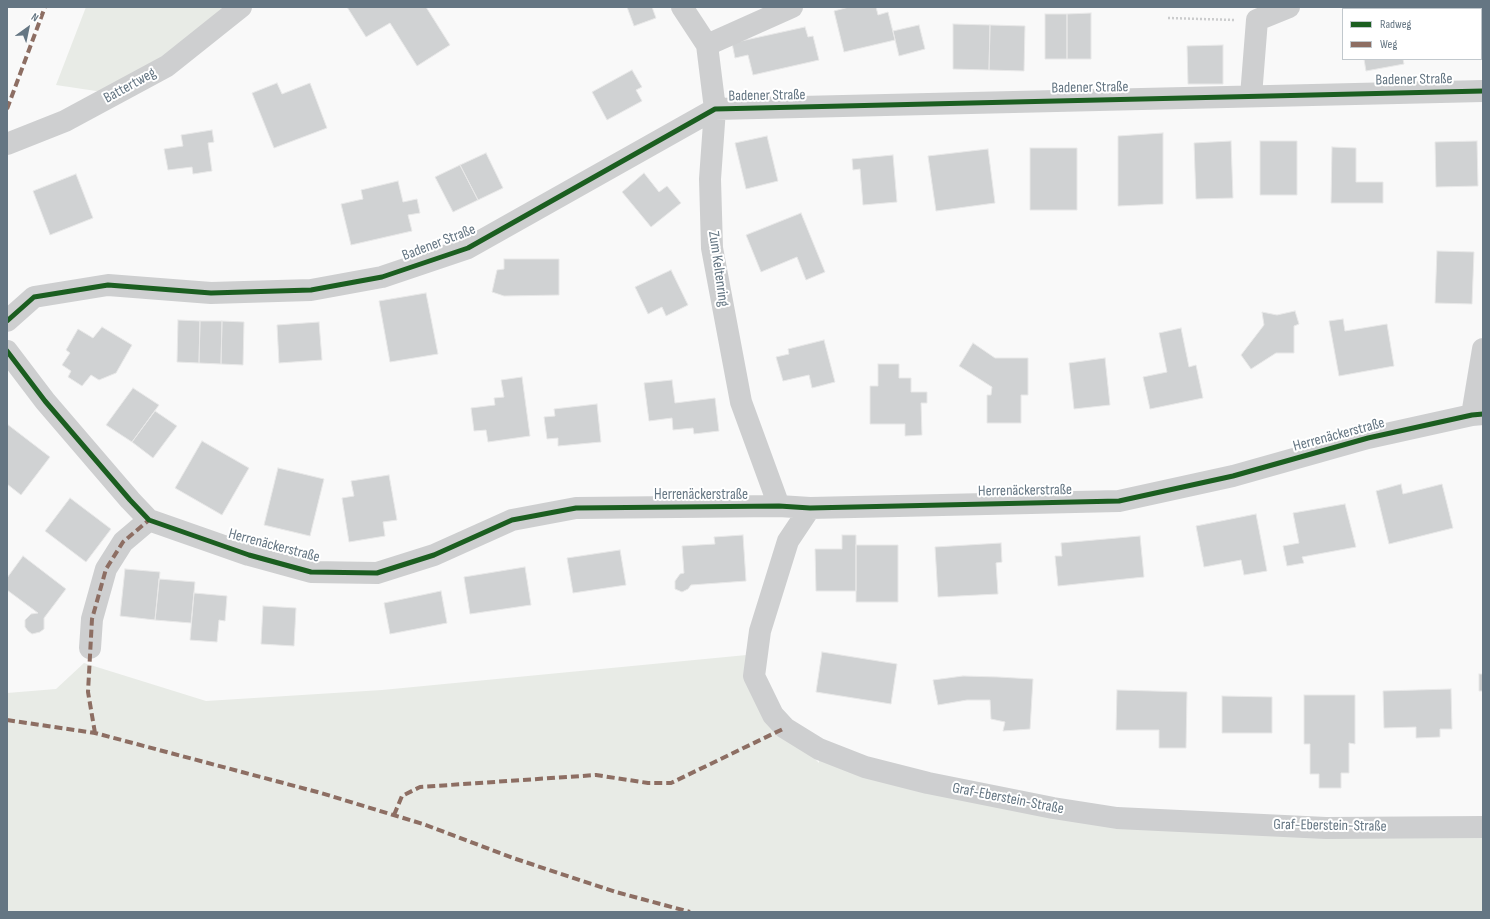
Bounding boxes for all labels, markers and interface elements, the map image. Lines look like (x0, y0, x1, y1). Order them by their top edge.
north arrow (8, 8, 48, 48)
legend (1342, 8, 1482, 60)
text: N (29, 10, 41, 25)
text: Radweg (1380, 17, 1411, 32)
text: Weg (1380, 37, 1397, 52)
street label: Battertweg (101, 64, 159, 108)
street label: Badener Straße (1375, 70, 1453, 90)
street label: Badener Straße (1051, 78, 1129, 98)
street label: Badener Straße (728, 86, 806, 106)
street label: Badener Straße (400, 221, 478, 265)
street label: Zum Keltenring (704, 230, 732, 308)
street label: Herrenäckerstraße (1291, 414, 1387, 456)
street label: Herrenäckerstraße (978, 481, 1072, 501)
street label: Herrenäckerstraße (654, 486, 748, 504)
street label: Herrenäckerstraße (226, 525, 322, 567)
street label: Graf-Eberstein-Straße (951, 779, 1065, 819)
street label: Graf-Eberstein-Straße (1273, 816, 1387, 836)

